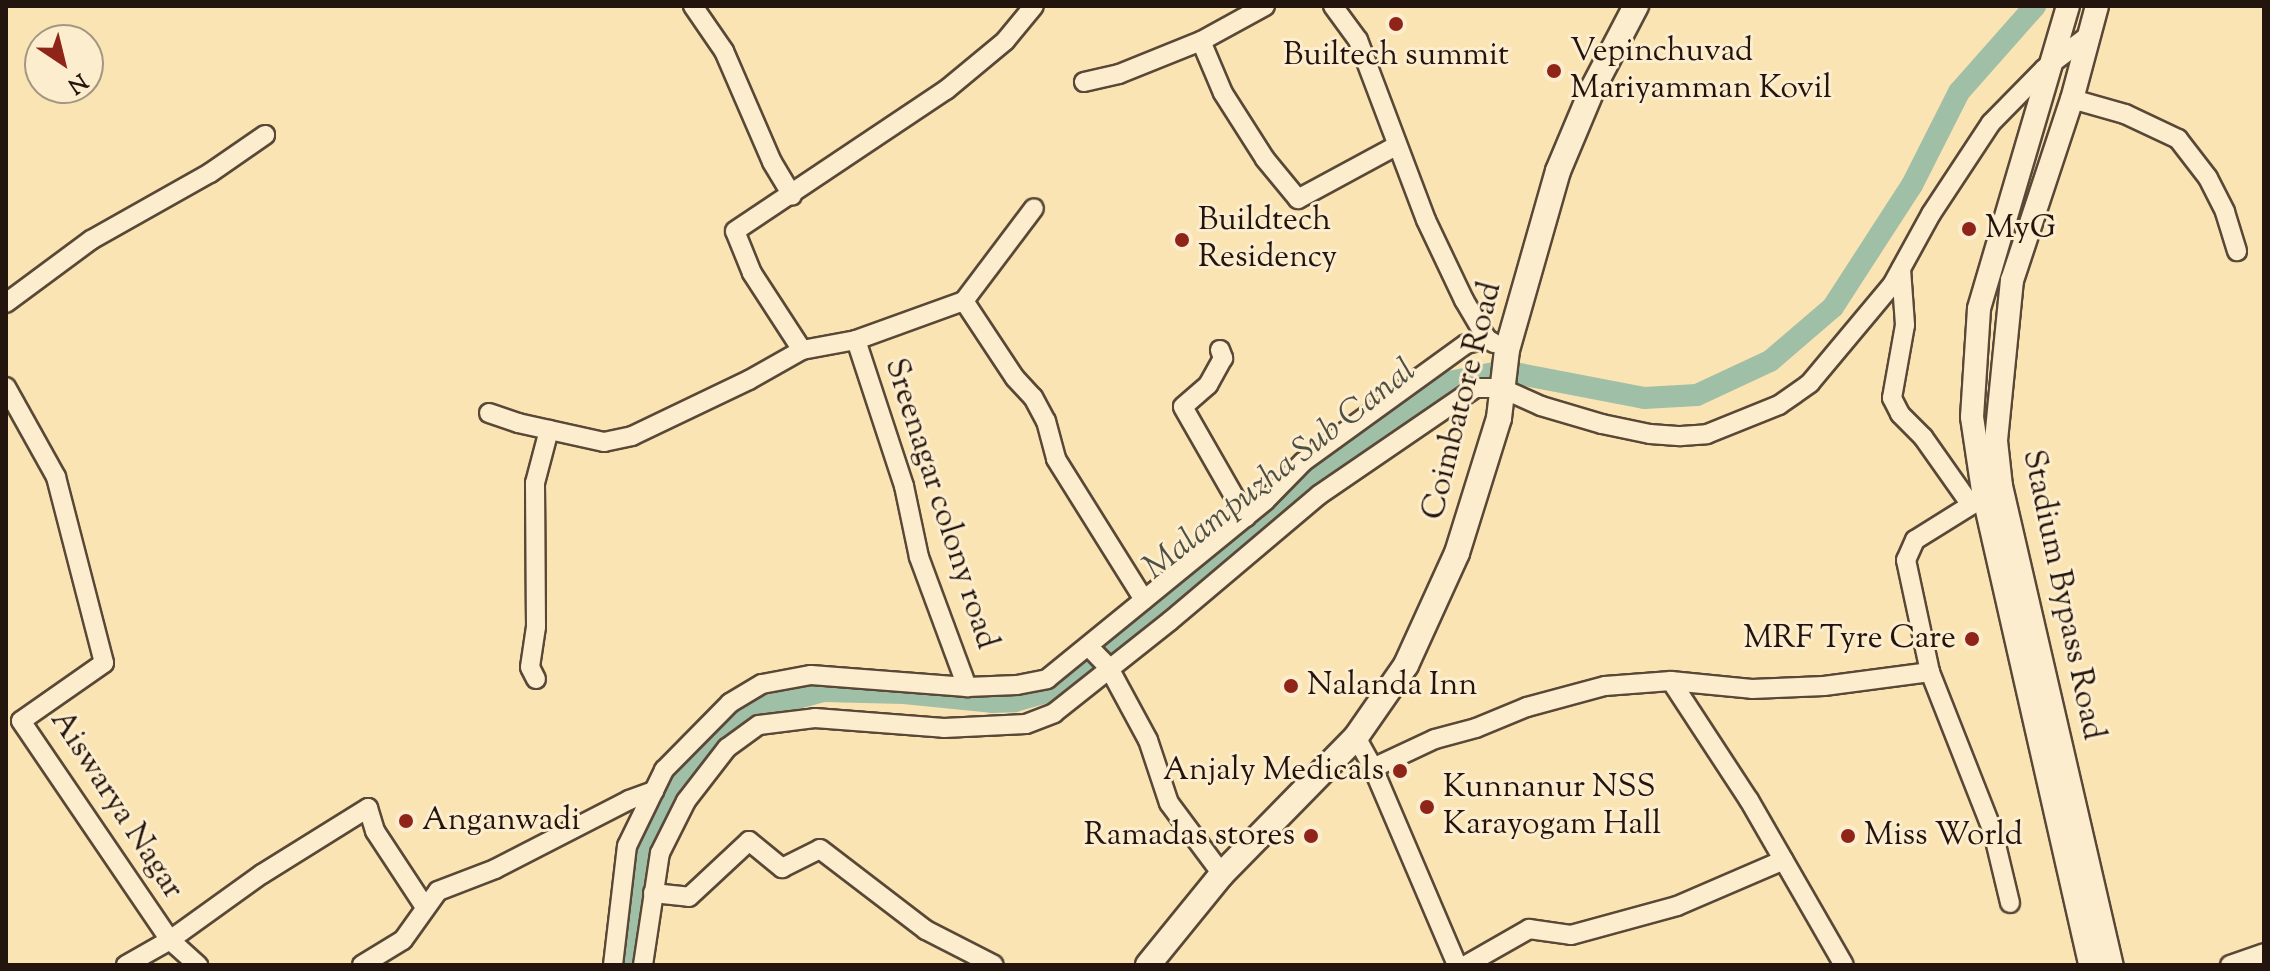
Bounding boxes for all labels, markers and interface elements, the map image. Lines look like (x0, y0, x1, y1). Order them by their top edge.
marker: Builtech summit (1387, 15, 1405, 33)
north arrow (24, 24, 104, 104)
place label: Vepinchuvad Mariyamman Kovil (1570, 34, 1832, 109)
place label: Builtech summit (1283, 37, 1509, 75)
marker: Vepinchuvad Mariyamman Kovil (1545, 62, 1563, 80)
text: N (60, 64, 93, 100)
place label: Buildtech Residency (1198, 203, 1337, 278)
place label: MyG (1985, 210, 2056, 248)
marker: MyG (1960, 220, 1978, 238)
marker: Buildtech Residency (1173, 231, 1191, 249)
street label: Coimbatore Road (1415, 278, 1511, 524)
water label: Malampuzha Sub Canal (1136, 351, 1424, 589)
street label: Sreenagar colony road (875, 354, 1005, 654)
street label: Stadium Bypass Road (2012, 446, 2112, 744)
place label: MRF Tyre Care (1743, 620, 1956, 658)
marker: MRF Tyre Care (1963, 630, 1981, 648)
place label: Nalanda Inn (1307, 667, 1477, 705)
marker: Nalanda Inn (1282, 677, 1300, 695)
street label: Aiswarya Nagar (41, 704, 191, 906)
place label: Anjaly Medicals (1163, 752, 1384, 790)
marker: Anjaly Medicals (1391, 762, 1409, 780)
place label: Kunnanur NSS Karayogam Hall (1443, 770, 1661, 845)
marker: Kunnanur NSS Karayogam Hall (1418, 798, 1436, 816)
place label: Anganwadi (422, 802, 580, 840)
marker: Anganwadi (397, 812, 415, 830)
place label: Ramadas stores (1084, 817, 1295, 855)
place label: Miss World (1864, 817, 2023, 855)
marker: Ramadas stores (1302, 827, 1320, 845)
marker: Miss World (1839, 827, 1857, 845)

